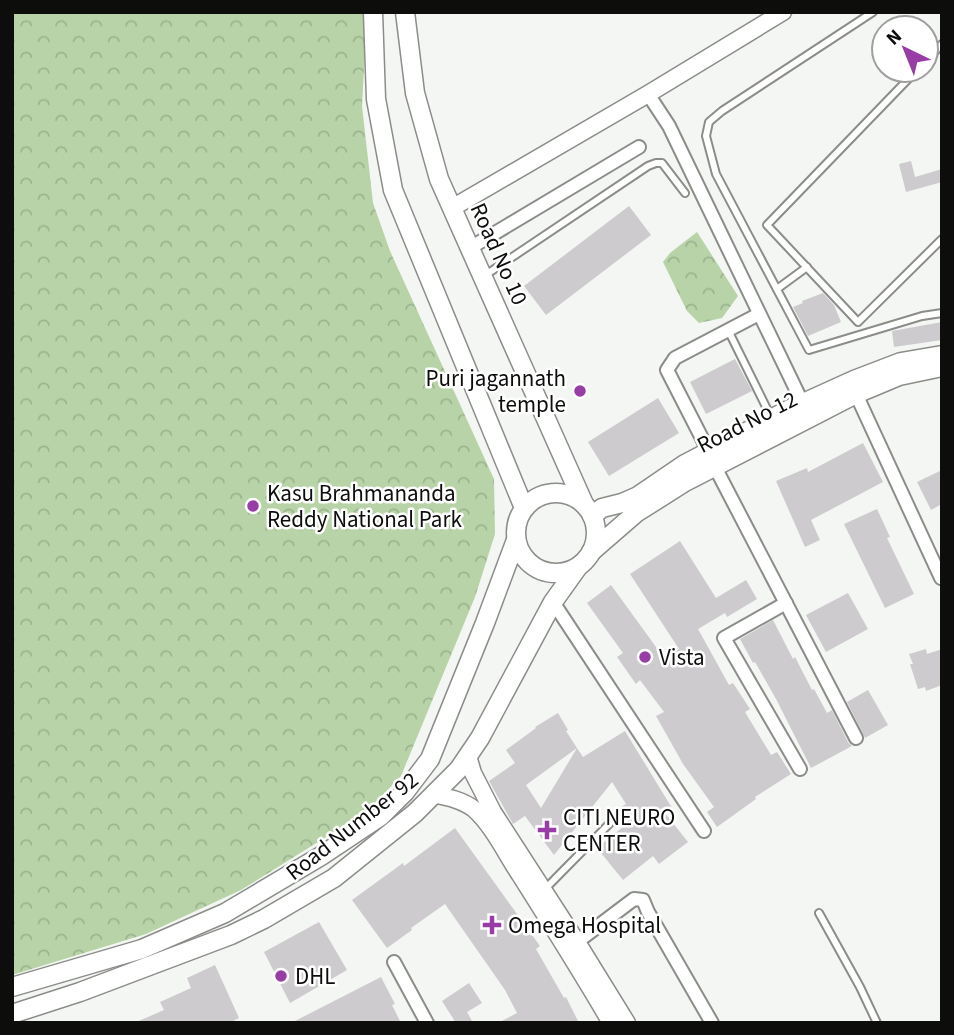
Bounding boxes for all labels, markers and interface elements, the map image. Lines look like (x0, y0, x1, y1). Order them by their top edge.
north arrow (870, 14, 940, 84)
text: N (881, 23, 908, 52)
street label: Road No 10 (462, 198, 536, 310)
place label: Puri jagannath temple (425, 362, 566, 421)
marker: Puri jagannath temple (572, 383, 588, 399)
street label: Road No 12 (691, 383, 803, 461)
place label: Kasu Brahmananda Reddy National Park (267, 477, 462, 536)
marker: Kasu Brahmananda Reddy National Park (245, 498, 261, 514)
place label: Vista (659, 641, 705, 674)
marker: Vista (637, 649, 653, 665)
street label: Road Number 92 (279, 764, 425, 888)
place label: CITI NEURO CENTER (563, 801, 675, 860)
marker: CITI NEURO CENTER (537, 820, 557, 840)
place label: Omega Hospital (508, 909, 661, 942)
marker: Omega Hospital (482, 915, 502, 935)
place label: DHL (295, 960, 335, 993)
marker: DHL (273, 968, 289, 984)

